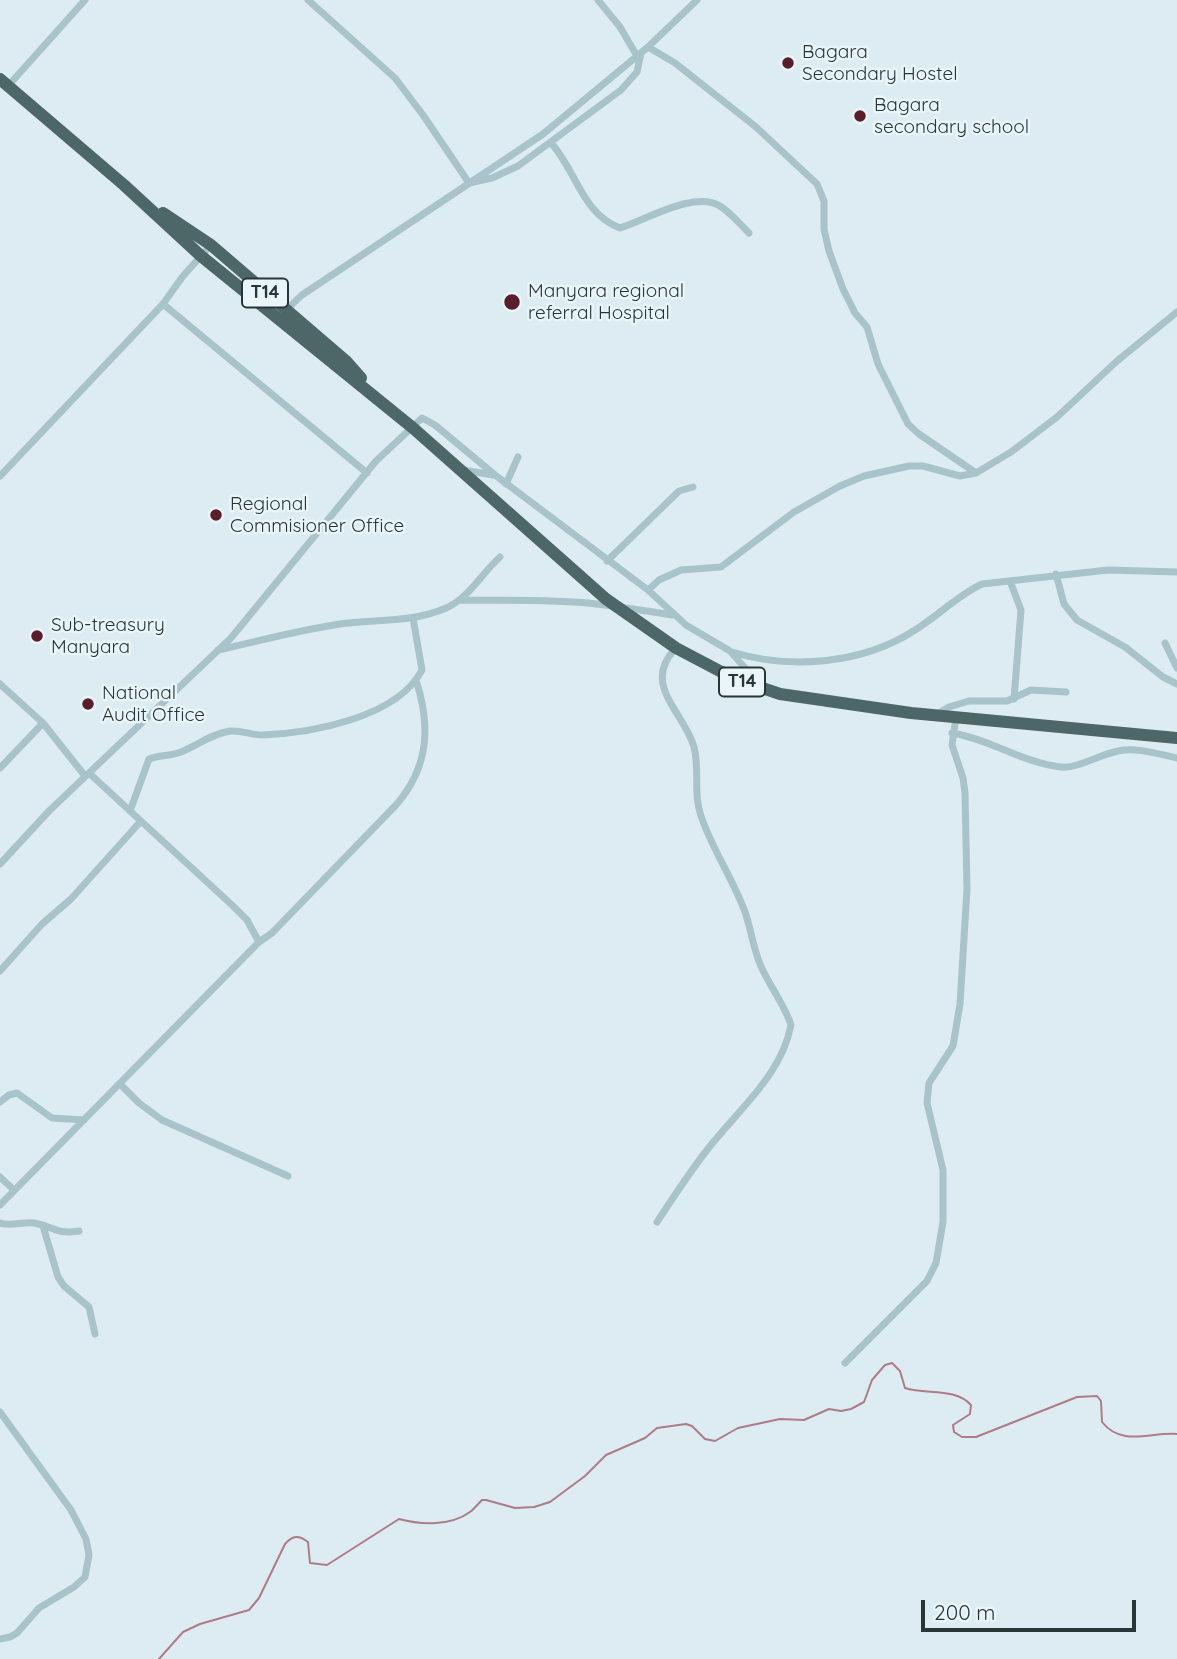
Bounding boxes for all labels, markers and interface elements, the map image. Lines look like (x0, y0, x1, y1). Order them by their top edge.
place label: Bagara Secondary Hostel (802, 41, 958, 85)
marker: Bagara Secondary Hostel (780, 55, 796, 71)
place label: Bagara secondary school (874, 94, 1029, 138)
marker: Bagara secondary school (852, 108, 868, 124)
road number: T14 (242, 278, 288, 307)
place label: Manyara regional referral Hospital (528, 280, 684, 324)
marker: Manyara regional referral Hospital (502, 292, 522, 312)
place label: Regional Commisioner Office (230, 493, 404, 537)
marker: Regional Commisioner Office (208, 507, 224, 523)
place label: Sub-treasury Manyara (51, 614, 165, 658)
marker: Sub-treasury Manyara (29, 628, 45, 644)
road number: T14 (719, 668, 765, 696)
place label: National Audit Office (102, 682, 205, 726)
marker: National Audit Office (80, 696, 96, 712)
scale bar (925, 1586, 1140, 1630)
text: 200 m (934, 1599, 996, 1625)

